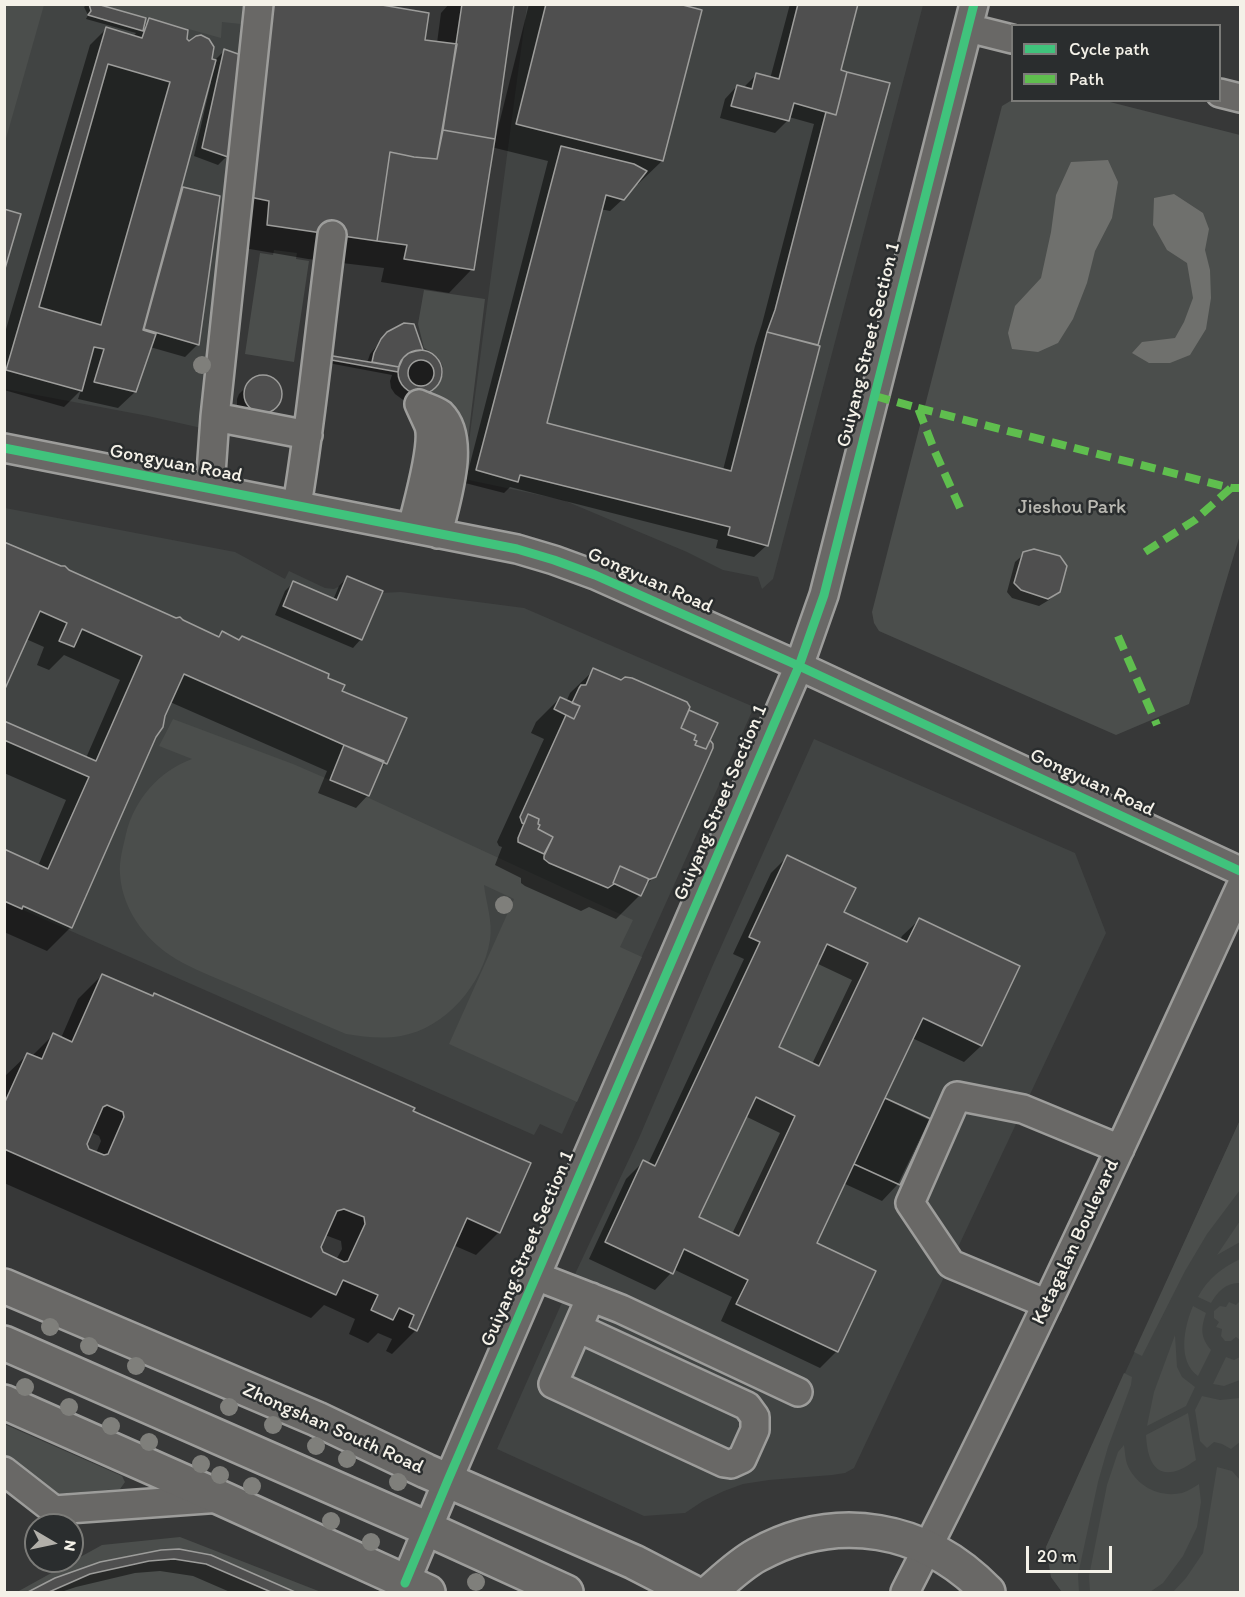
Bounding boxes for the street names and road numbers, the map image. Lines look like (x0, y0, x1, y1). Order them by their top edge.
street label: Guiyang Street Section 1 (832, 240, 906, 450)
street label: Gongyuan Road (107, 439, 245, 489)
street label: Gongyuan Road (583, 543, 717, 619)
street label: Guiyang Street Section 1 (669, 701, 773, 905)
street label: Gongyuan Road (1026, 744, 1158, 822)
street label: Guiyang Street Section 1 (476, 1147, 580, 1351)
street label: Ketagalan Boulevard (1027, 1155, 1125, 1329)
street label: Zhongshan South Road (239, 1378, 427, 1480)

